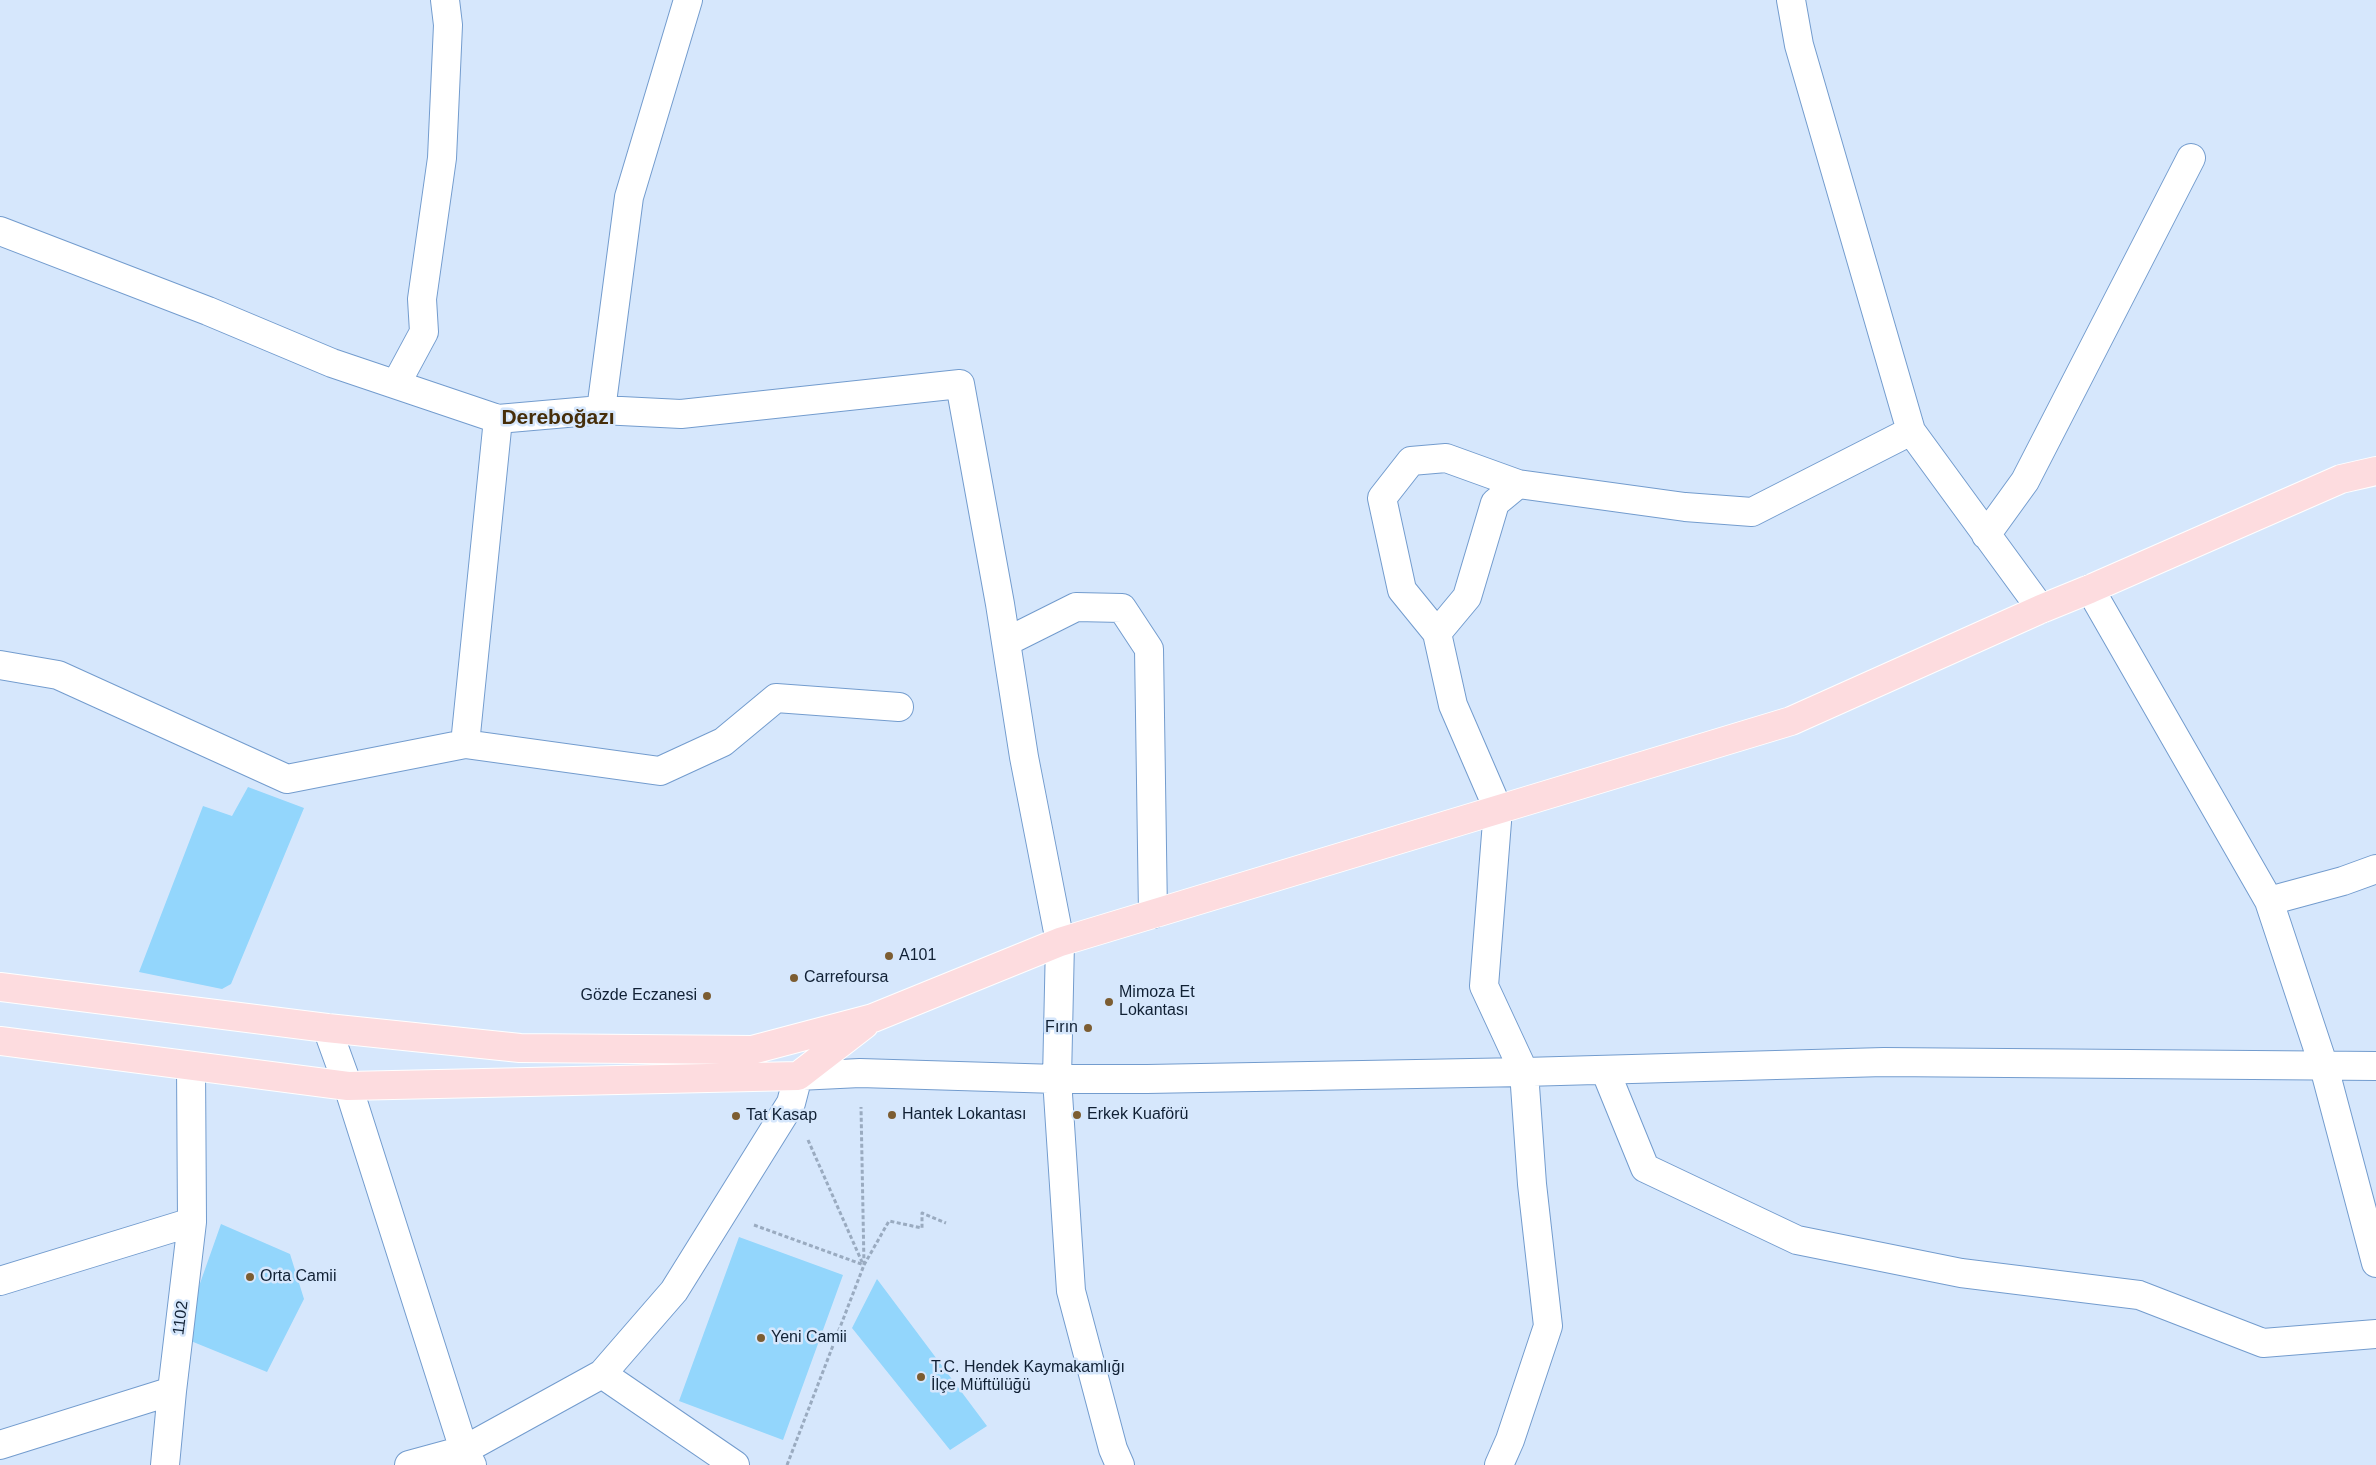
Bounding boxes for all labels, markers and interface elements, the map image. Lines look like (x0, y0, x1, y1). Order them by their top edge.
district label: Dereboğazı (501, 405, 615, 431)
place label: A101 (899, 946, 936, 966)
marker: A101 (883, 950, 895, 962)
place label: Carrefoursa (804, 968, 888, 988)
marker: Carrefoursa (788, 972, 800, 984)
place label: Mimoza Et Lokantası (1119, 983, 1195, 1021)
place label: Gözde Eczanesi (580, 986, 697, 1006)
marker: Gözde Eczanesi (701, 990, 713, 1002)
marker: Mimoza Et Lokantası (1103, 996, 1115, 1008)
place label: Fırın (1045, 1018, 1078, 1038)
marker: Fırın (1082, 1022, 1094, 1034)
place label: Hantek Lokantası (902, 1105, 1027, 1125)
place label: Erkek Kuaförü (1087, 1105, 1188, 1125)
place label: Tat Kasap (746, 1106, 817, 1126)
marker: Hantek Lokantası (886, 1109, 898, 1121)
marker: Erkek Kuaförü (1071, 1109, 1083, 1121)
marker: Tat Kasap (730, 1110, 742, 1122)
place label: Orta Camii (260, 1267, 336, 1287)
marker: Orta Camii (244, 1271, 256, 1283)
street label: 1102 (169, 1300, 193, 1336)
place label: Yeni Camii (771, 1328, 847, 1348)
marker: Yeni Camii (755, 1332, 767, 1344)
place label: T.C. Hendek Kaymakamlığı İlçe Müftülüğü (931, 1358, 1125, 1396)
marker: T.C. Hendek Kaymakamlığı İlçe Müftülüğü (915, 1371, 927, 1383)

